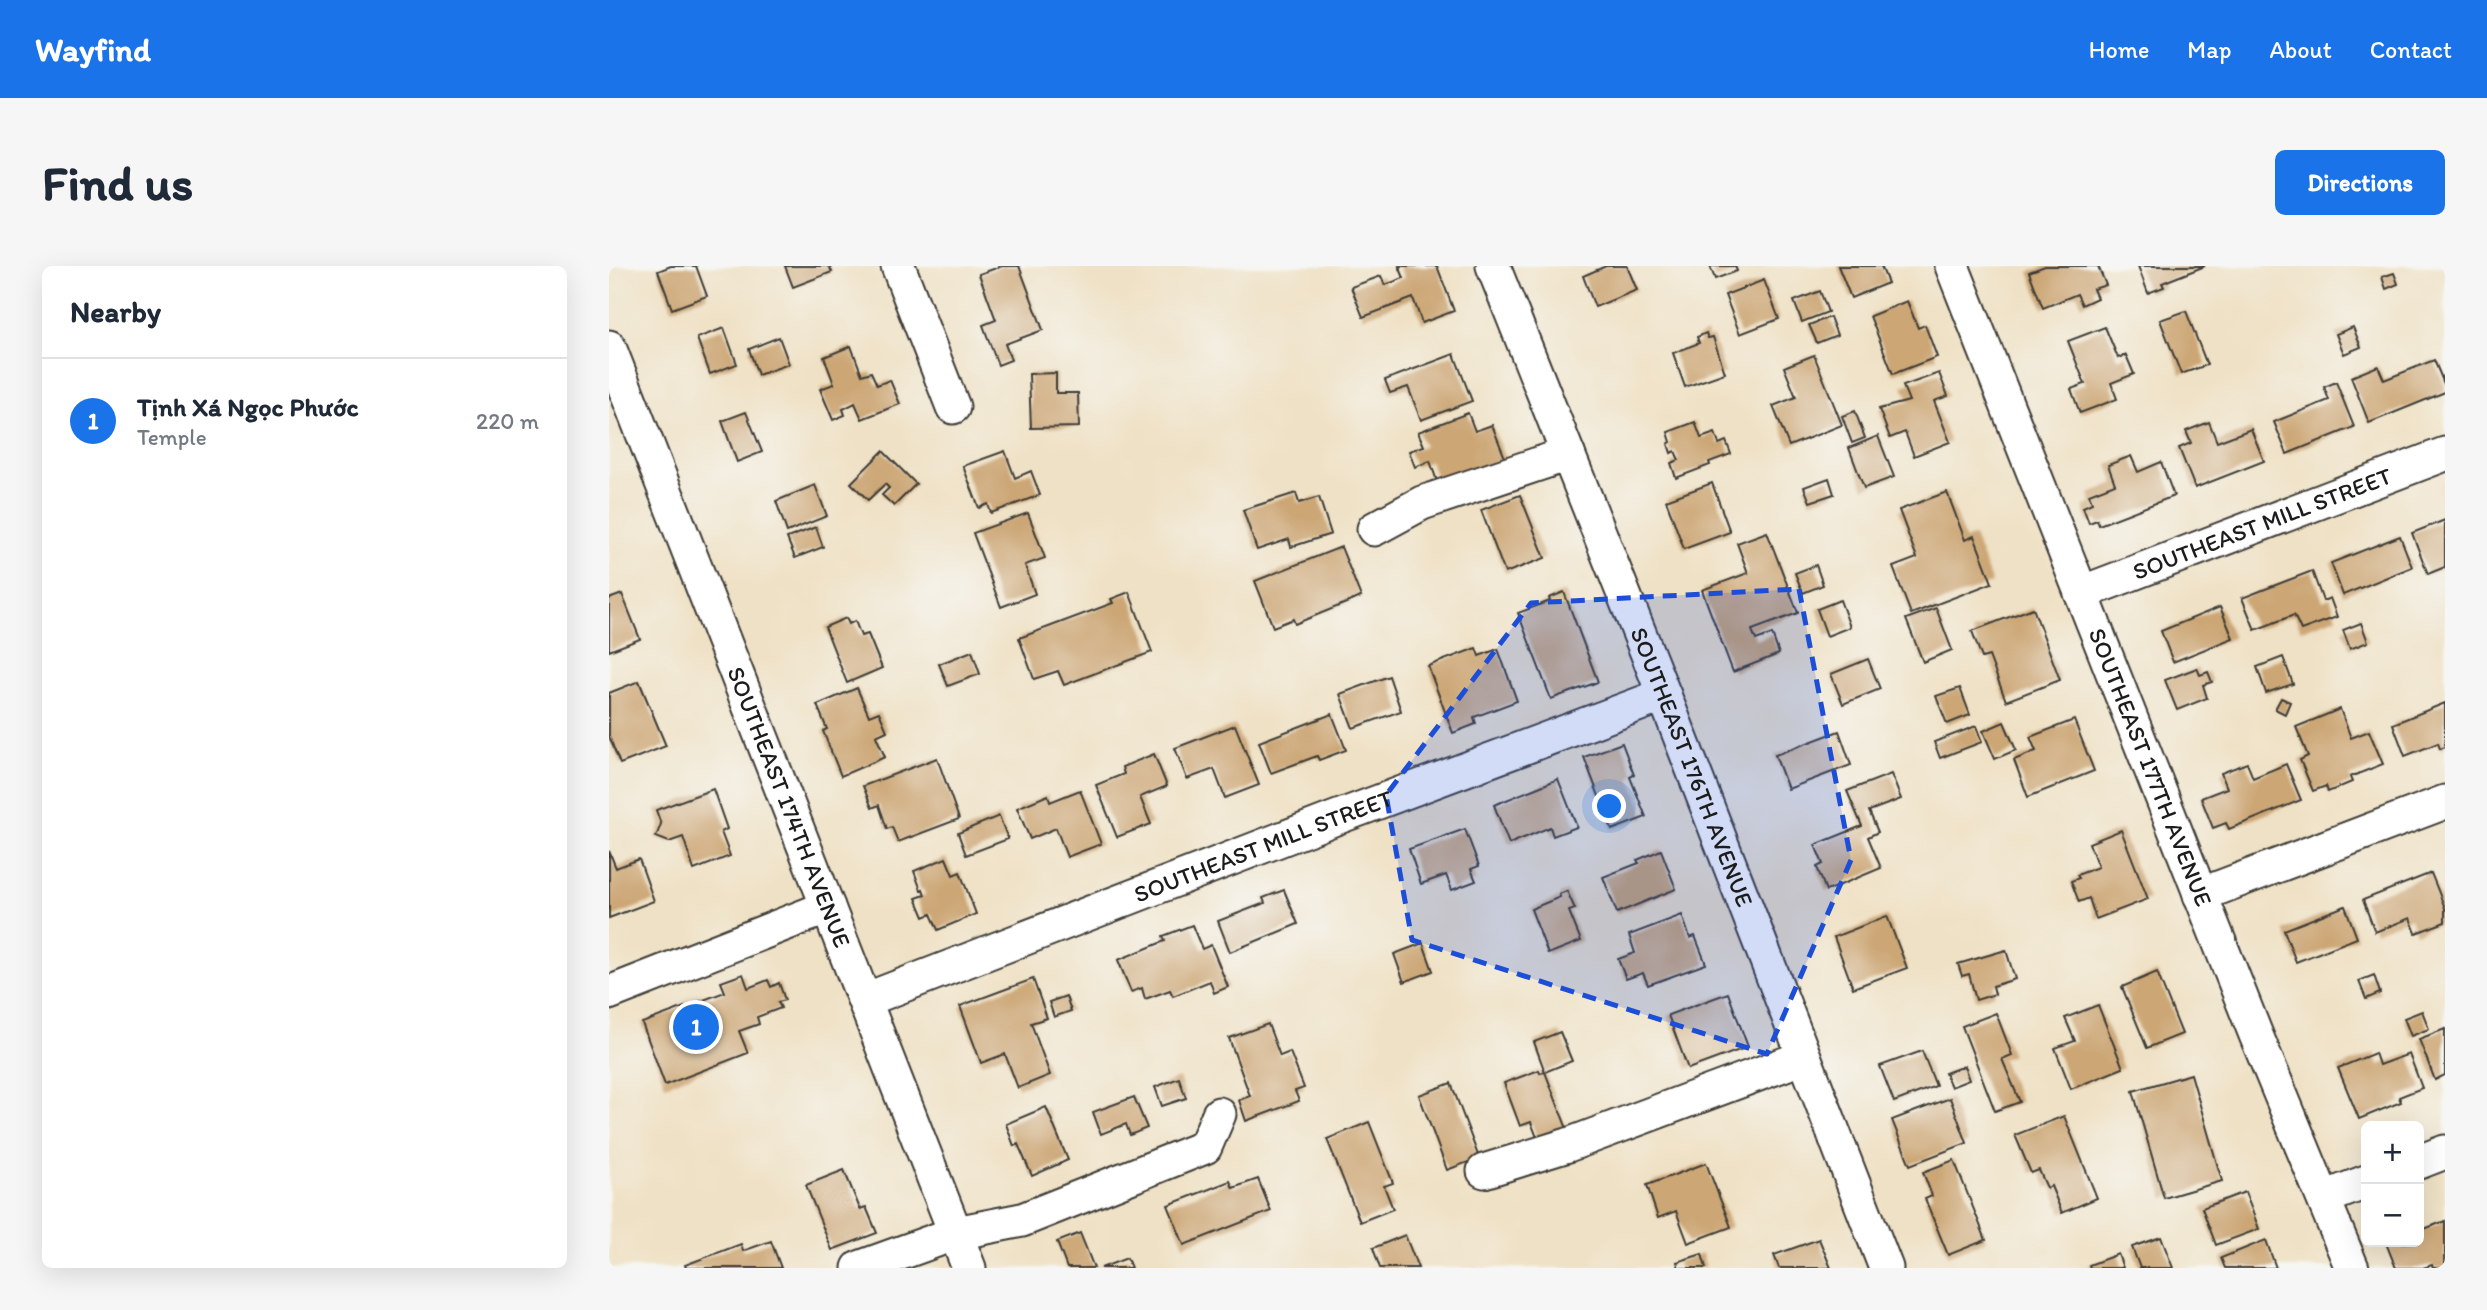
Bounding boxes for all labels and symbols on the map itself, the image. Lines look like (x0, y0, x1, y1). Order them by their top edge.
street label: SOUTHEAST MILL STREET (2129, 461, 2396, 586)
street label: SOUTHEAST 176TH AVENUE (1624, 623, 1760, 911)
street label: SOUTHEAST 177TH AVENUE (2083, 624, 2219, 910)
street label: SOUTHEAST 174TH AVENUE (721, 662, 857, 952)
street label: SOUTHEAST MILL STREET (1130, 783, 1397, 909)
your location (1592, 789, 1626, 823)
pin: 1 (673, 1001, 719, 1053)

